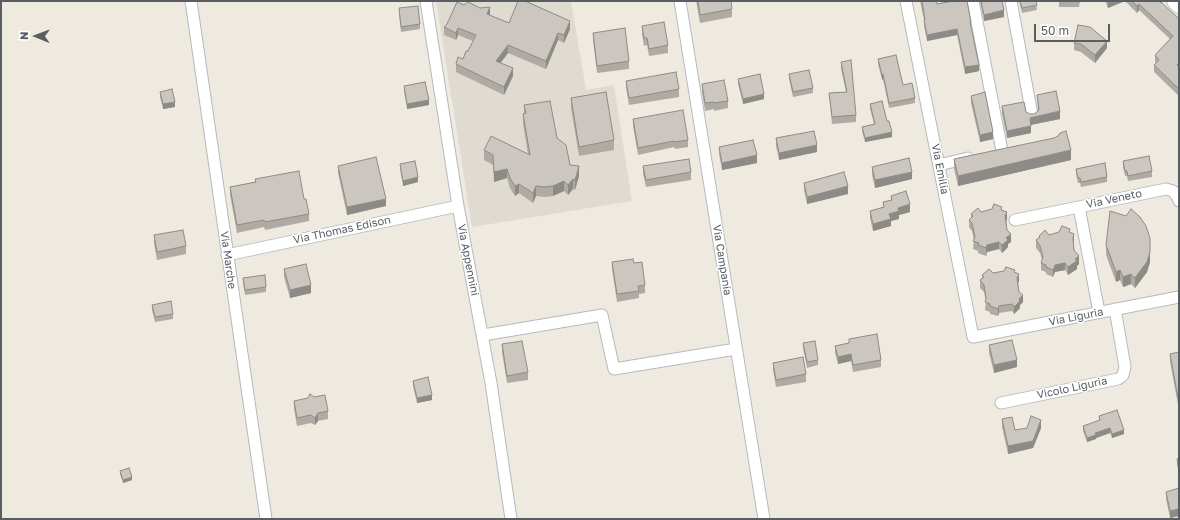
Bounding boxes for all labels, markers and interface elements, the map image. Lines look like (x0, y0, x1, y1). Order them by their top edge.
north arrow (16, 16, 56, 56)
scale bar (1036, 16, 1112, 42)
text: 50 m (1041, 23, 1069, 38)
text: N (17, 31, 30, 40)
street label: Via Emilia (929, 143, 951, 195)
street label: Via Veneto (1085, 187, 1143, 211)
street label: Via Thomas Edison (292, 213, 392, 247)
street label: Via Appennini (455, 223, 481, 297)
street label: Via Campania (710, 224, 734, 296)
street label: Via Marche (217, 230, 239, 290)
street label: Via Liguria (1048, 305, 1104, 329)
street label: Vicolo Liguria (1036, 374, 1108, 402)

